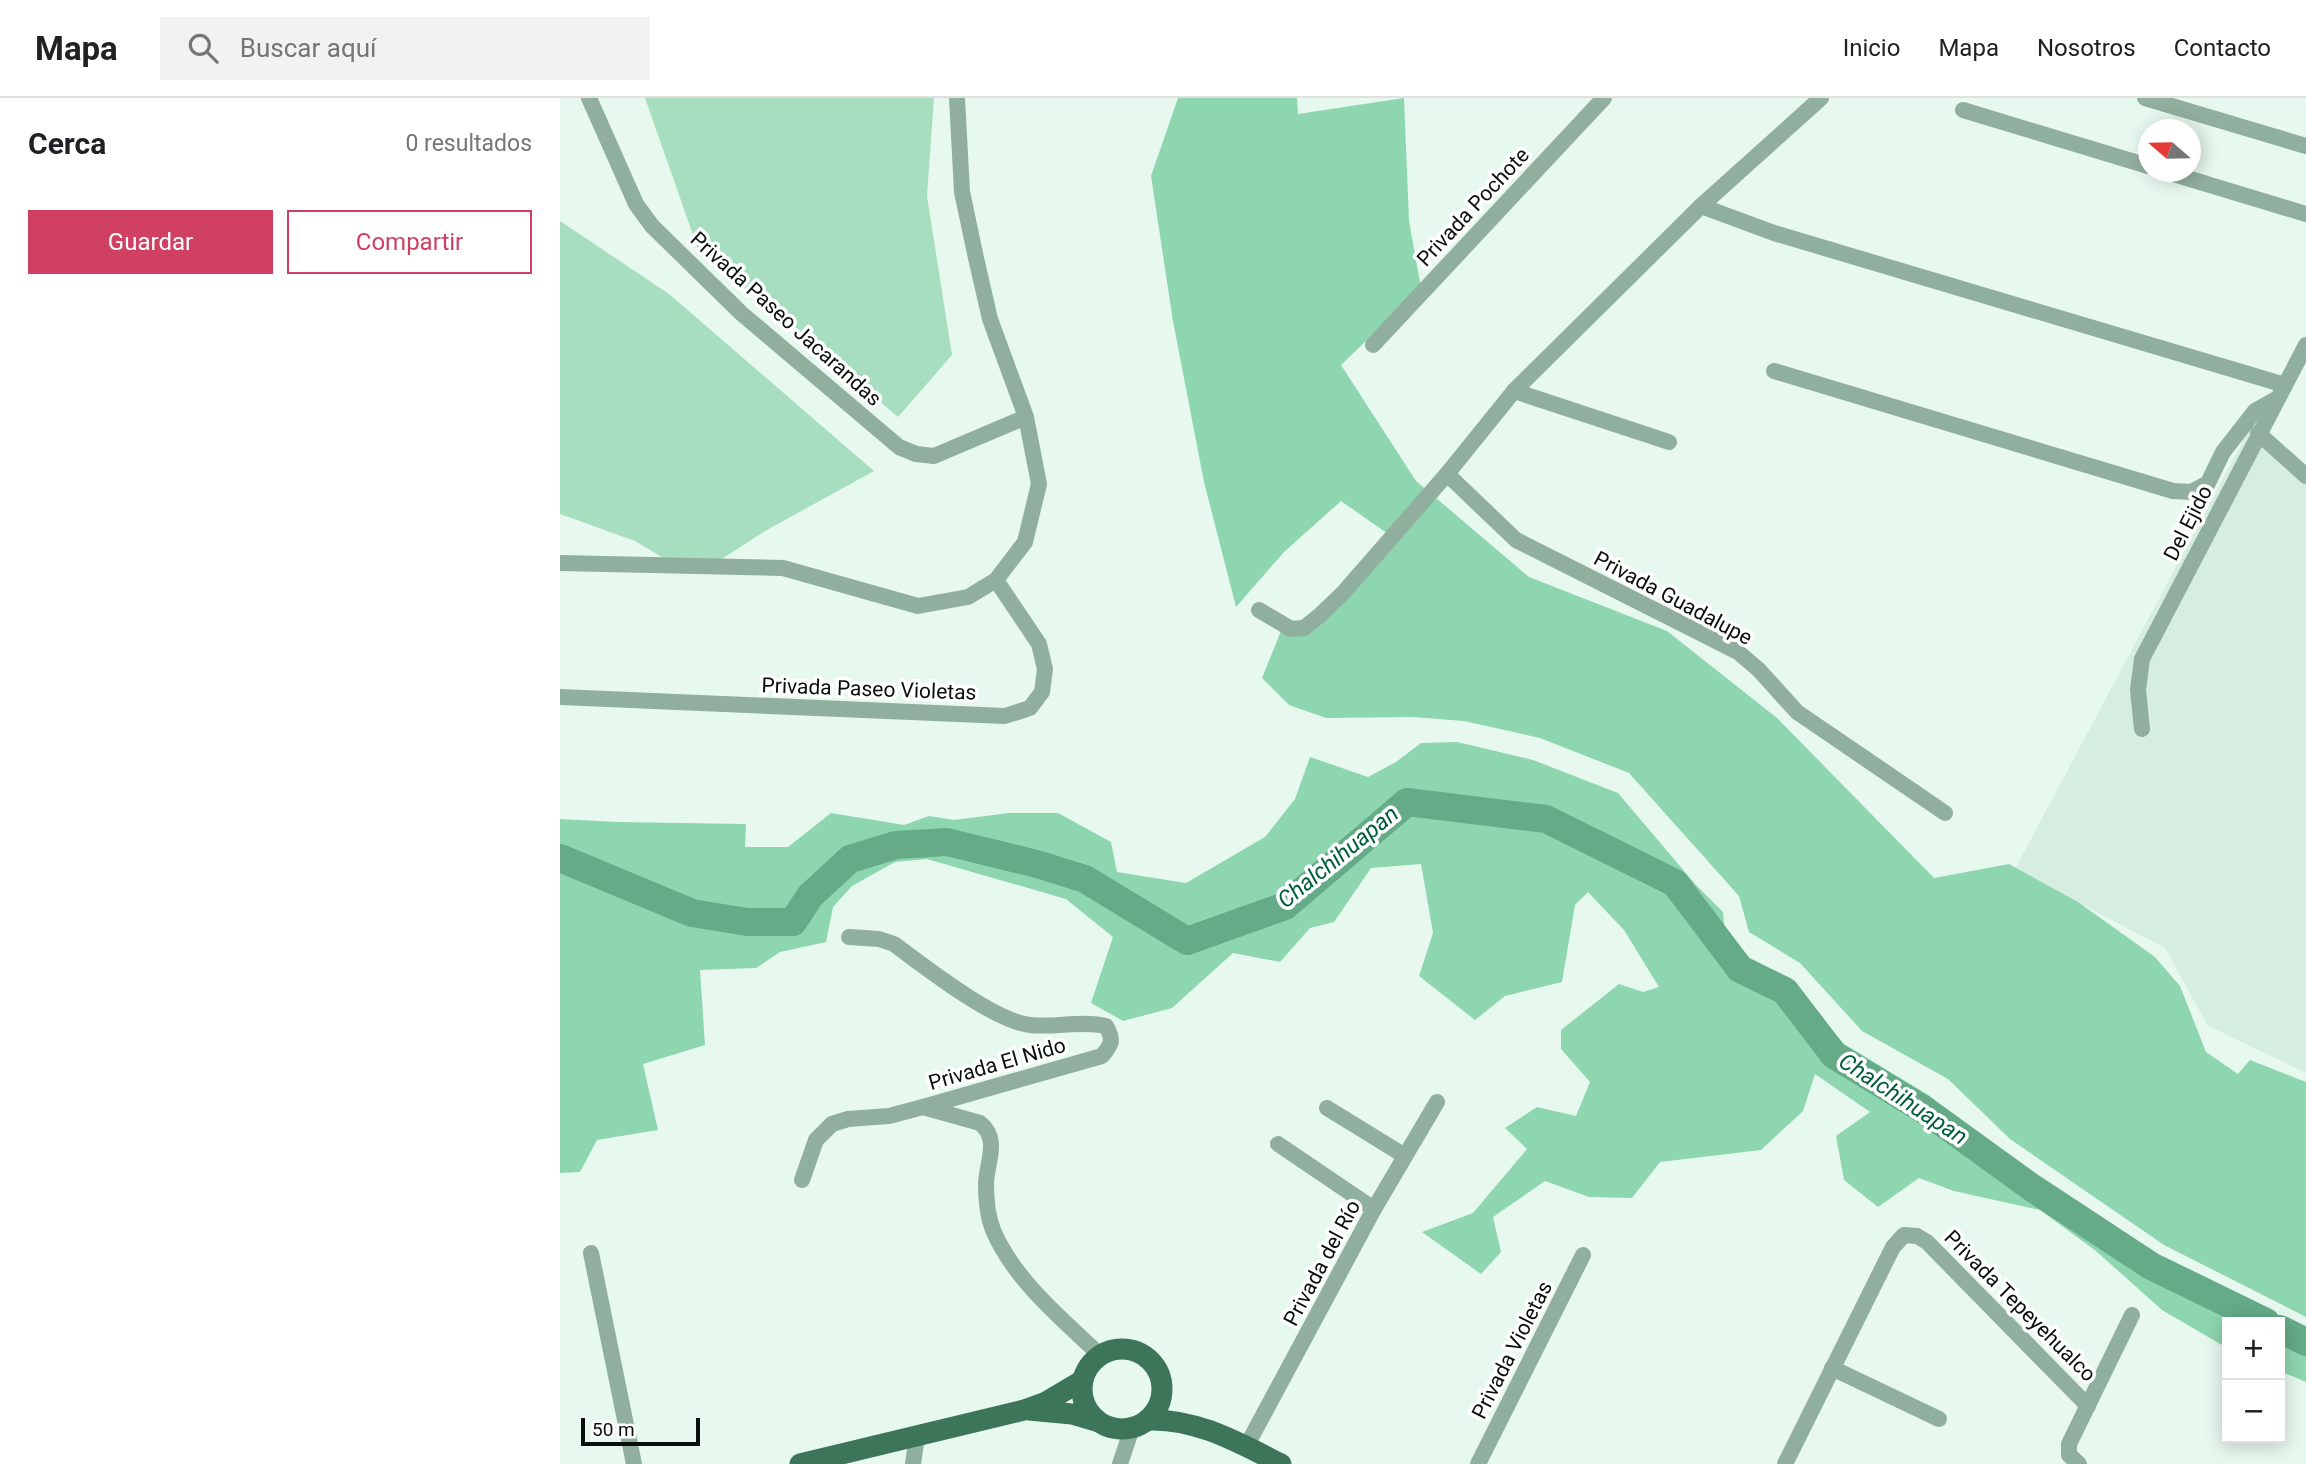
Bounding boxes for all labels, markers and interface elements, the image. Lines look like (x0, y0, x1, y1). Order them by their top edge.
search box (160, 17, 650, 80)
text: Mapa (35, 29, 118, 68)
icon: search (184, 29, 222, 67)
text: Buscar aquí (240, 33, 376, 63)
text: Inicio (1843, 34, 1900, 62)
text: Mapa (1938, 34, 1999, 62)
text: Nosotros (2037, 34, 2136, 62)
text: Contacto (2174, 34, 2271, 62)
north arrow (2138, 119, 2201, 182)
text: Cerca (28, 126, 106, 161)
text: 0 resultados (405, 130, 532, 157)
street label: Privada Pochote (1412, 143, 1534, 271)
button: Guardar (28, 210, 273, 274)
button: Compartir (287, 210, 532, 274)
street label: Privada Paseo Jacarandas (686, 227, 886, 411)
street label: Del Ejido (2159, 481, 2217, 565)
street label: Privada Guadalupe (1590, 546, 1756, 650)
street label: Privada Paseo Violetas (761, 673, 977, 705)
water label: Chalchihuapan (1272, 800, 1404, 914)
street label: Privada El Nido (926, 1033, 1068, 1095)
water label: Chalchihuapan (1834, 1048, 1972, 1150)
street label: Privada del Río (1279, 1196, 1365, 1330)
street label: Privada Tepeyehualco (1939, 1225, 2101, 1387)
street label: Privada Violetas (1467, 1277, 1557, 1423)
map controls (2222, 1317, 2285, 1443)
button: + (2222, 1317, 2285, 1380)
button: − (2222, 1380, 2285, 1443)
scale bar (581, 1415, 700, 1447)
text: 50 m (592, 1418, 635, 1441)

